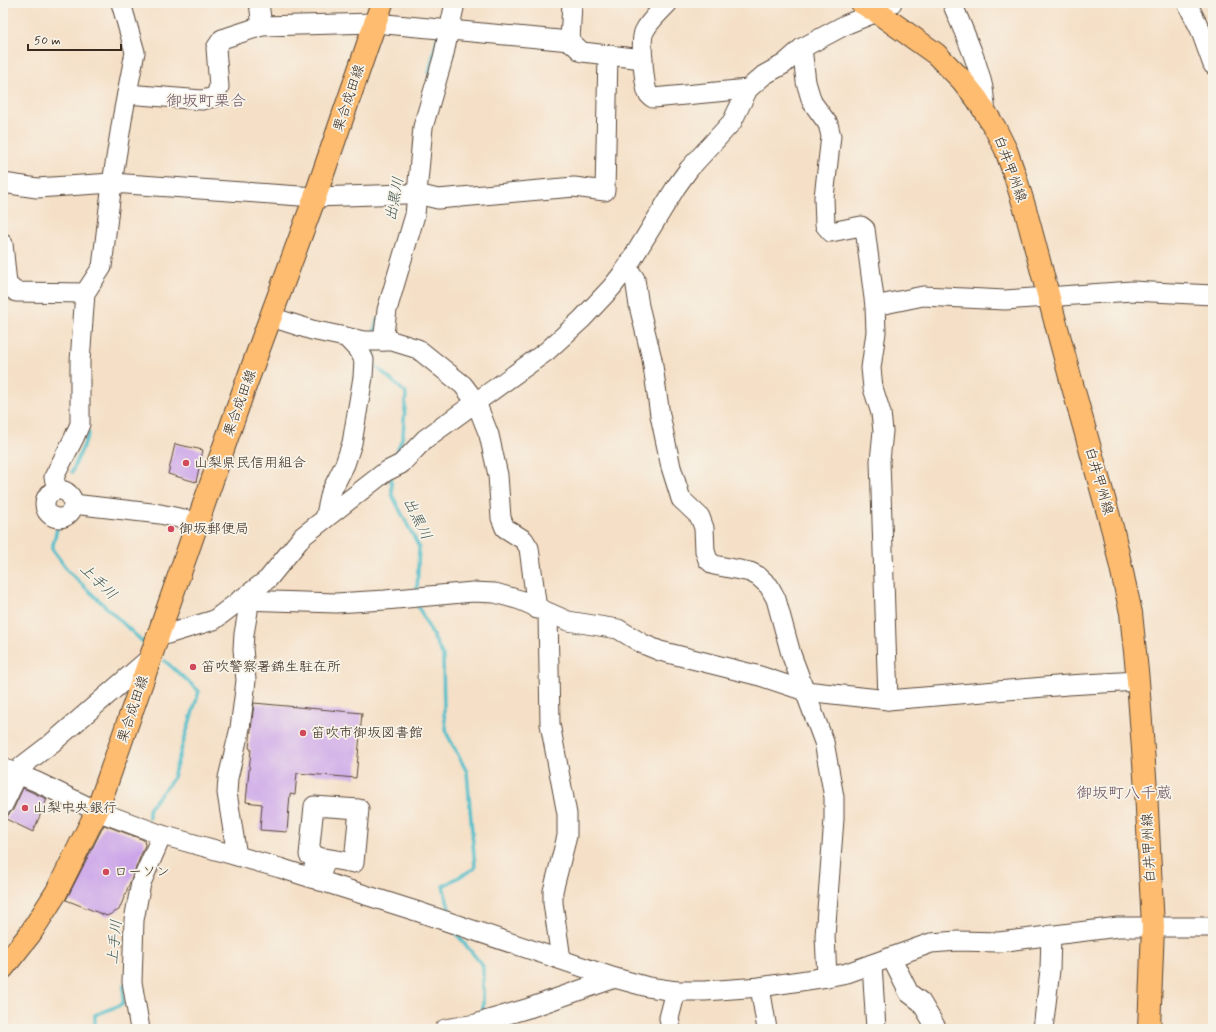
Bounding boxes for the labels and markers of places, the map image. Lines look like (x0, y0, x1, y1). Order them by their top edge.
place label: 山梨県民信用組合 (194, 454, 306, 472)
marker: 山梨県民信用組合 (181, 458, 191, 468)
place label: 御坂郵便局 (179, 520, 249, 538)
marker: 御坂郵便局 (166, 524, 176, 534)
place label: 笛吹警察署錦生駐在所 (201, 658, 341, 676)
marker: 笛吹警察署錦生駐在所 (188, 662, 198, 672)
place label: 笛吹市御坂図書館 (311, 724, 423, 742)
marker: 笛吹市御坂図書館 (298, 728, 308, 738)
place label: 山梨中央銀行 (33, 799, 117, 817)
marker: 山梨中央銀行 (20, 803, 30, 813)
place label: ローソン (114, 863, 170, 881)
marker: ローソン (101, 867, 111, 877)

